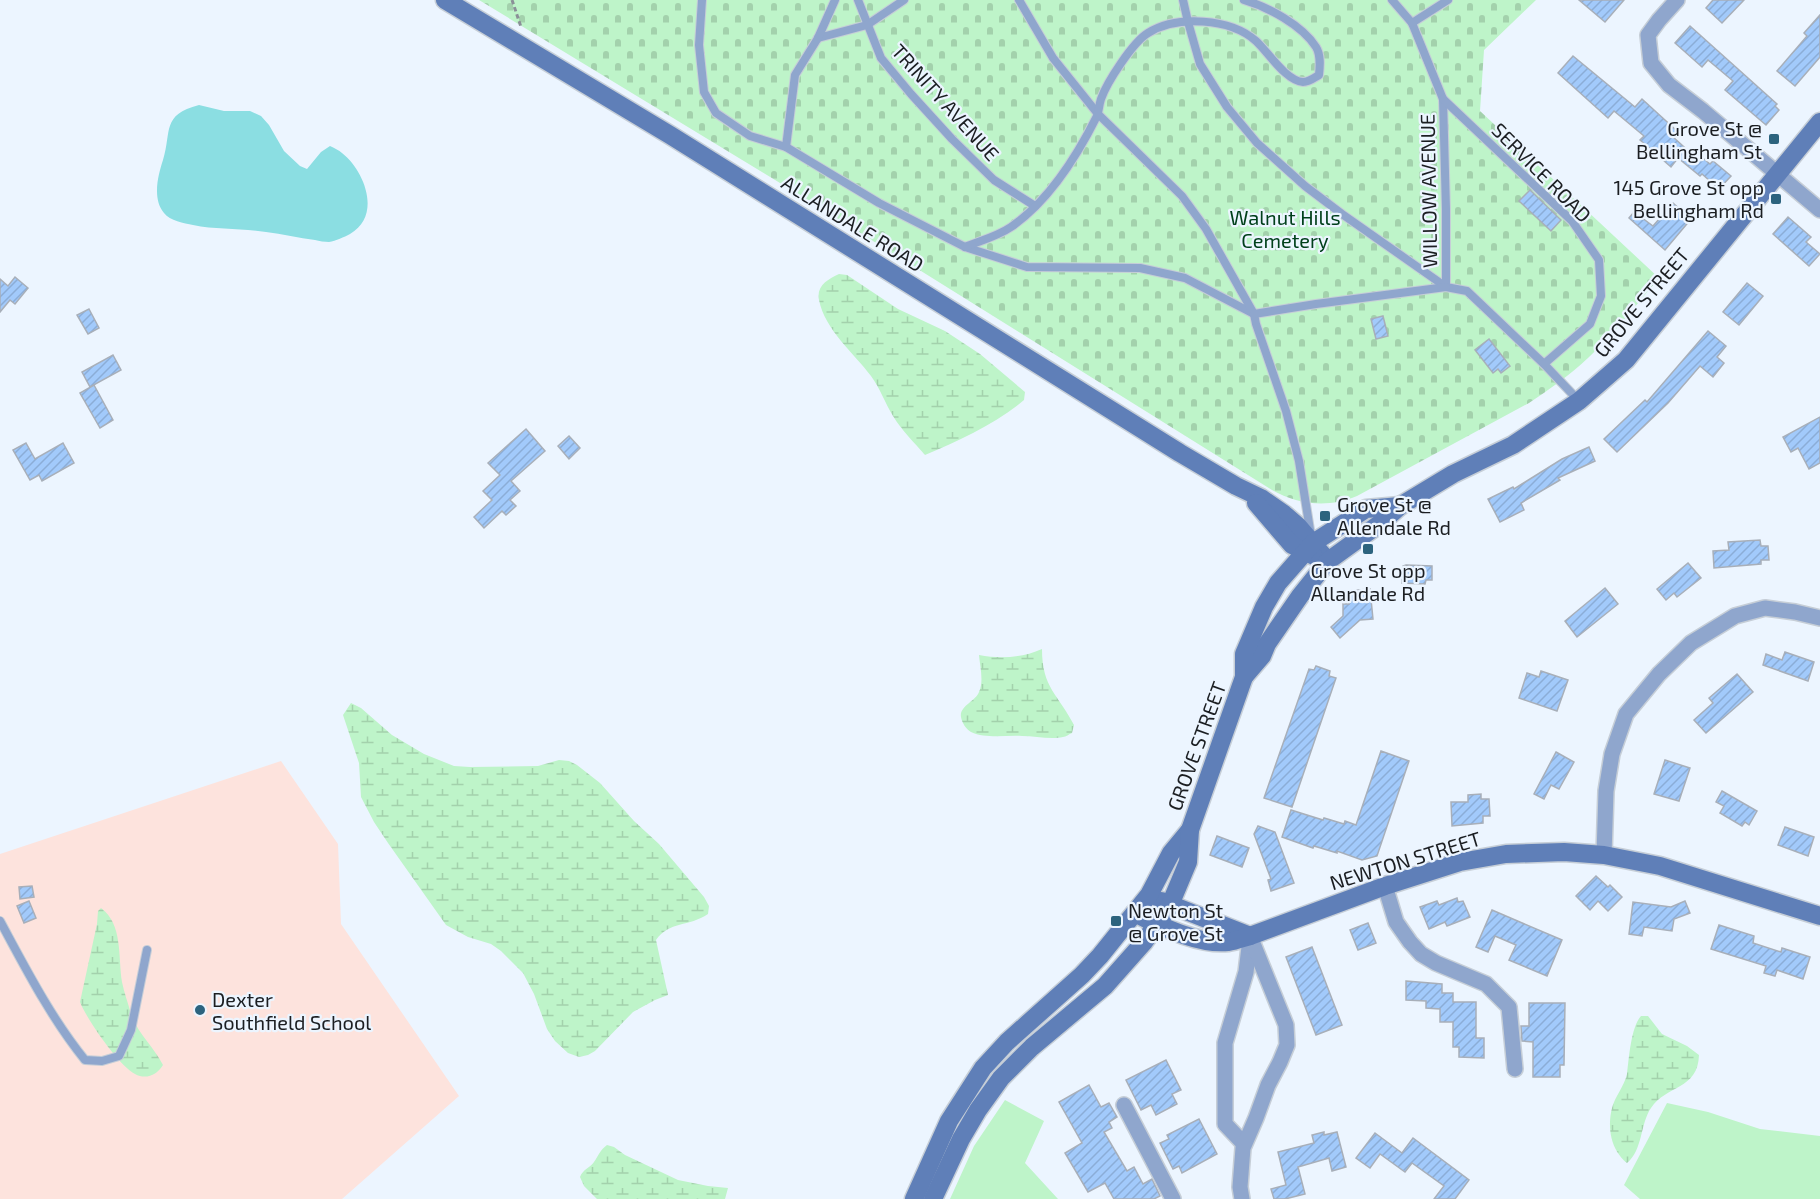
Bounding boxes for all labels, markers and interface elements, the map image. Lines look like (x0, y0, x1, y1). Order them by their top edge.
street label: TRINITY AVENUE (887, 39, 1005, 165)
street label: WILLOW AVENUE (1415, 114, 1441, 268)
place label: Grove St @ Bellingham St (1636, 116, 1762, 163)
street label: SERVICE ROAD (1487, 117, 1597, 227)
marker: Grove St @ Bellingham St (1767, 132, 1781, 146)
street label: ALLANDALE ROAD (778, 170, 928, 276)
place label: 145 Grove St opp Bellingham Rd (1614, 175, 1764, 222)
marker: 145 Grove St opp Bellingham Rd (1769, 192, 1783, 206)
park label: Walnut Hills Cemetery (1229, 205, 1341, 252)
street label: GROVE STREET (1588, 242, 1694, 362)
place label: Grove St @ Allendale Rd (1337, 492, 1451, 539)
marker: Grove St @ Allendale Rd (1318, 509, 1332, 523)
marker: Grove St opp Allandale Rd (1361, 542, 1375, 556)
place label: Grove St opp Allandale Rd (1311, 558, 1425, 605)
street label: GROVE STREET (1162, 678, 1231, 814)
street label: NEWTON STREET (1327, 826, 1484, 894)
place label: Newton St @ Grove St (1128, 898, 1223, 945)
marker: Newton St @ Grove St (1109, 914, 1123, 928)
place label: Dexter Southfield School (212, 987, 371, 1034)
marker: Dexter Southfield School (193, 1003, 207, 1017)

